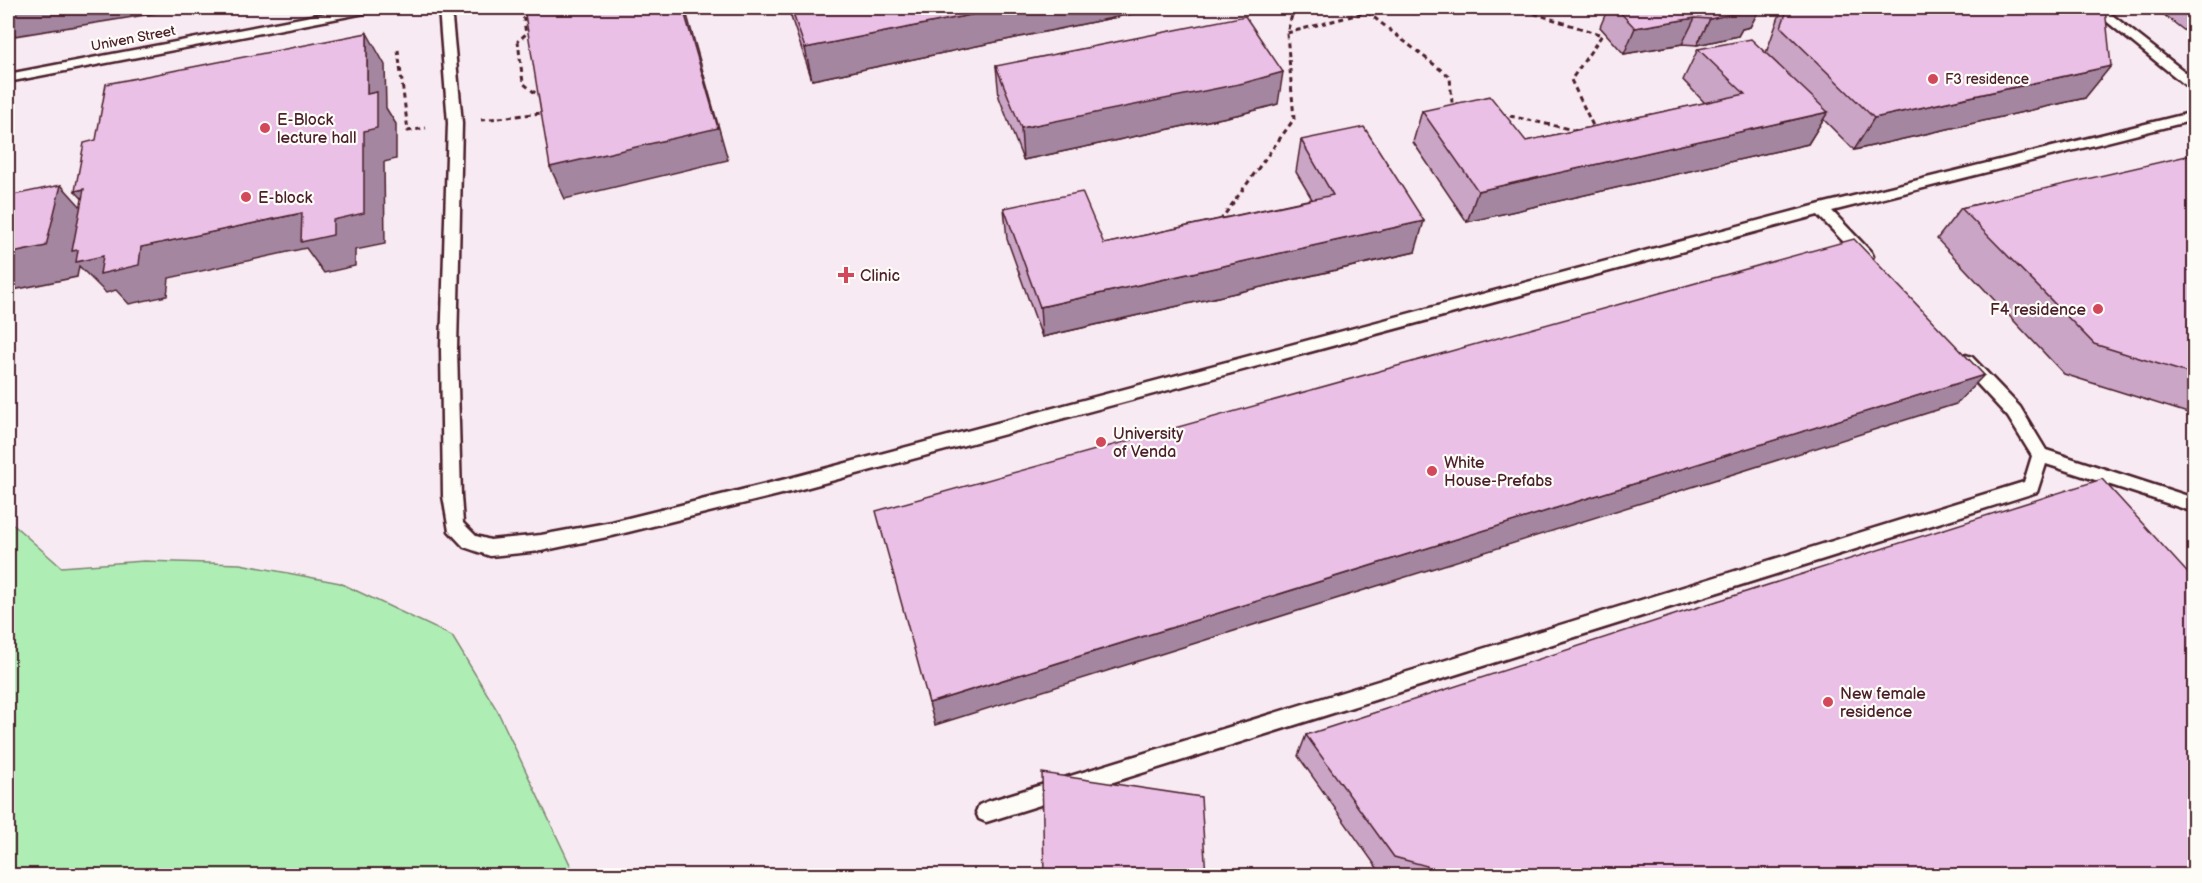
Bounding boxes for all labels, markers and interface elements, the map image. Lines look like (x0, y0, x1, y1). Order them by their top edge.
street label: Univen Street (89, 22, 177, 55)
place label: F3 residence (1945, 71, 2029, 88)
marker: F3 residence (1926, 72, 1940, 86)
place label: E-Block lecture hall (277, 111, 357, 148)
marker: E-Block lecture hall (258, 121, 272, 135)
place label: E-block (258, 189, 312, 208)
marker: E-block (239, 190, 253, 204)
marker: Clinic (837, 266, 855, 284)
place label: Clinic (860, 267, 900, 286)
place label: F4 residence (1990, 301, 2087, 320)
marker: F4 residence (2091, 302, 2105, 316)
place label: University of Venda (1113, 425, 1184, 462)
marker: University of Venda (1094, 435, 1108, 449)
place label: White House-Prefabs (1444, 454, 1552, 491)
marker: White House-Prefabs (1425, 464, 1439, 478)
place label: New female residence (1840, 685, 1926, 722)
marker: New female residence (1821, 695, 1835, 709)

